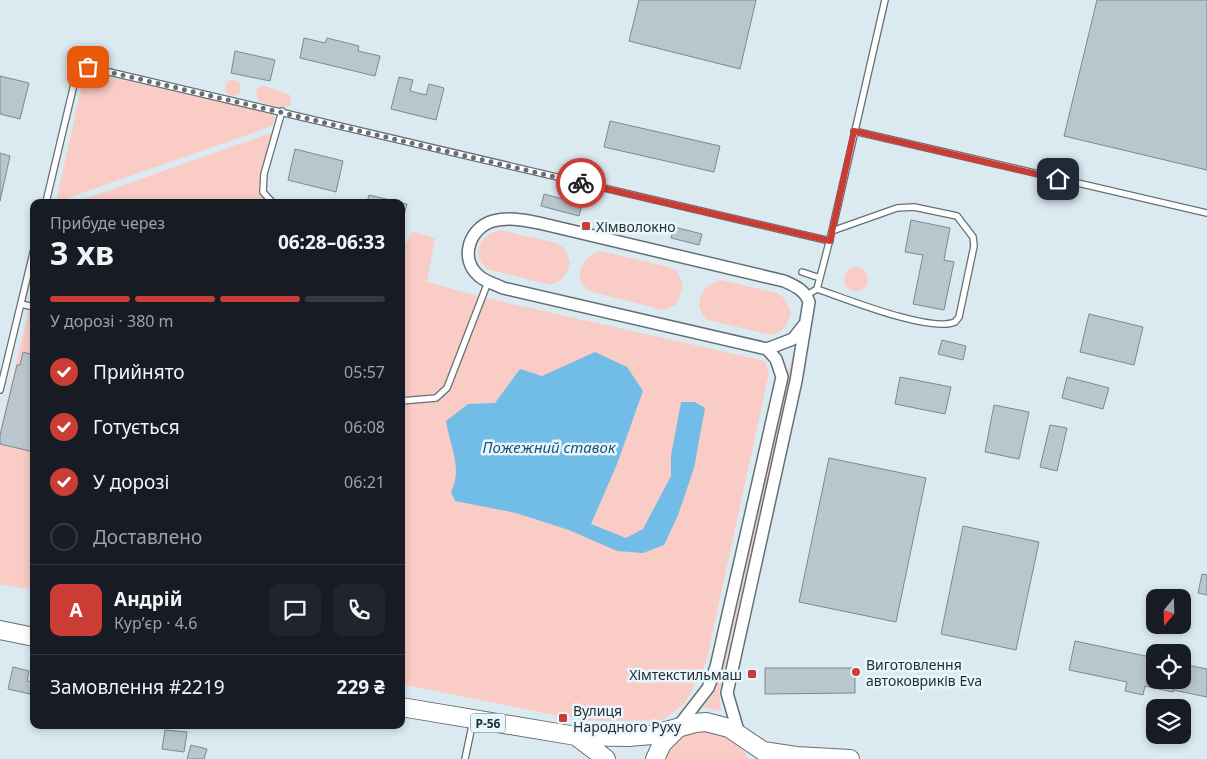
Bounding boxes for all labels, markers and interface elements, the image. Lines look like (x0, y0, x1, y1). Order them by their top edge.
pin (67, 46, 109, 88)
icon: bag (74, 53, 102, 81)
courier (556, 158, 606, 208)
pin (1037, 158, 1079, 200)
icon: home (1044, 165, 1072, 193)
icon: bike (567, 169, 595, 197)
text: Прибуде через (50, 212, 165, 234)
place label: Хімволокно (596, 217, 676, 236)
marker: Хімволокно (580, 220, 592, 232)
text: 06:28–06:33 (278, 229, 385, 255)
text: 3 хв (50, 231, 114, 274)
text: У дорозі · 380 m (50, 310, 174, 332)
icon: check (50, 358, 78, 386)
text: Прийнято (93, 359, 185, 385)
text: 05:57 (344, 361, 385, 383)
icon: check (50, 413, 78, 441)
text: Готується (93, 414, 180, 440)
text: 06:08 (344, 416, 385, 438)
water label: Пожежний ставок (482, 437, 617, 457)
icon: check (50, 468, 78, 496)
text: У дорозі (93, 469, 169, 495)
text: 06:21 (344, 471, 385, 493)
text: Доставлено (93, 524, 202, 550)
button: chat (269, 584, 321, 636)
button: phone (333, 584, 385, 636)
text: Андрій (114, 586, 182, 612)
north arrow (1146, 589, 1191, 634)
map controls (1146, 589, 1191, 744)
text: А (69, 597, 83, 623)
text: Кур’єр · 4.6 (114, 612, 197, 634)
button: locate (1146, 644, 1191, 689)
place label: Виготовлення автоковриків Eva (866, 655, 982, 690)
place label: Хімтекстильмаш (629, 665, 742, 684)
marker: Виготовлення автоковриків Eva (850, 666, 862, 678)
marker: Хімтекстильмаш (746, 668, 758, 680)
text: Замовлення #2219 (50, 674, 225, 700)
text: 229 ₴ (337, 674, 385, 700)
button: layers (1146, 699, 1191, 744)
place label: Вулиця Народного Руху (573, 701, 682, 736)
marker: Вулиця Народного Руху (557, 712, 569, 724)
road number: Р-56 (470, 714, 506, 732)

